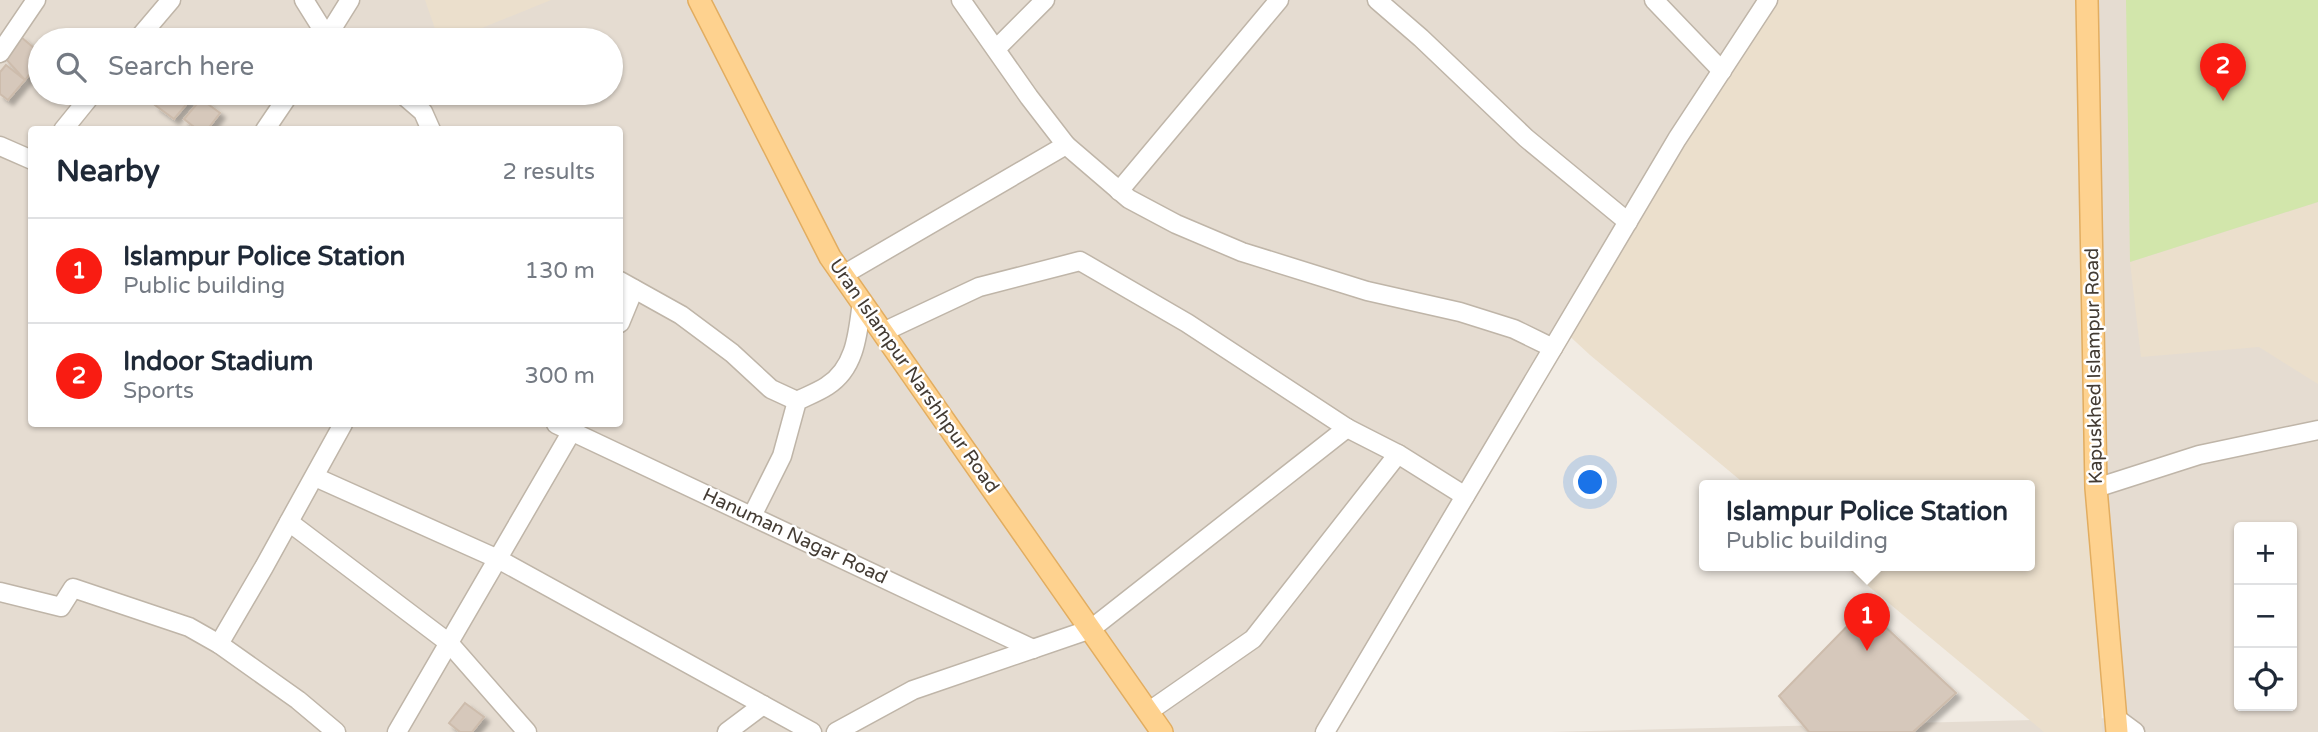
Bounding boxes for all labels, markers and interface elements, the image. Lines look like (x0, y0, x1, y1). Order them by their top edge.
search box (28, 28, 623, 105)
pin: 2 (2200, 43, 2246, 101)
icon: search (52, 48, 90, 86)
text: Search here (108, 51, 254, 82)
text: Nearby (56, 153, 160, 190)
text: 2 results (502, 158, 595, 186)
text: Islampur Police Station (123, 241, 405, 272)
street label: Kapuskhed Islampur Road (2081, 248, 2107, 484)
street label: Uran Islampur Narshhpur Road (825, 255, 1003, 497)
text: 1 (72, 257, 86, 285)
text: 130 m (525, 257, 595, 285)
text: Public building (123, 272, 285, 300)
text: Indoor Stadium (123, 346, 313, 377)
text: 2 (72, 362, 86, 390)
text: 300 m (525, 362, 595, 390)
text: Sports (123, 377, 194, 405)
your location (1573, 465, 1607, 499)
popup (1699, 480, 2035, 571)
street label: Hanuman Nagar Road (699, 483, 891, 589)
text: Islampur Police Station (1726, 496, 2008, 527)
map controls (2234, 522, 2297, 711)
button: + (2234, 522, 2297, 585)
text: Public building (1726, 527, 1888, 555)
button: − (2234, 585, 2297, 648)
pin: 1 (1844, 593, 1890, 651)
button: locate (2234, 648, 2297, 711)

